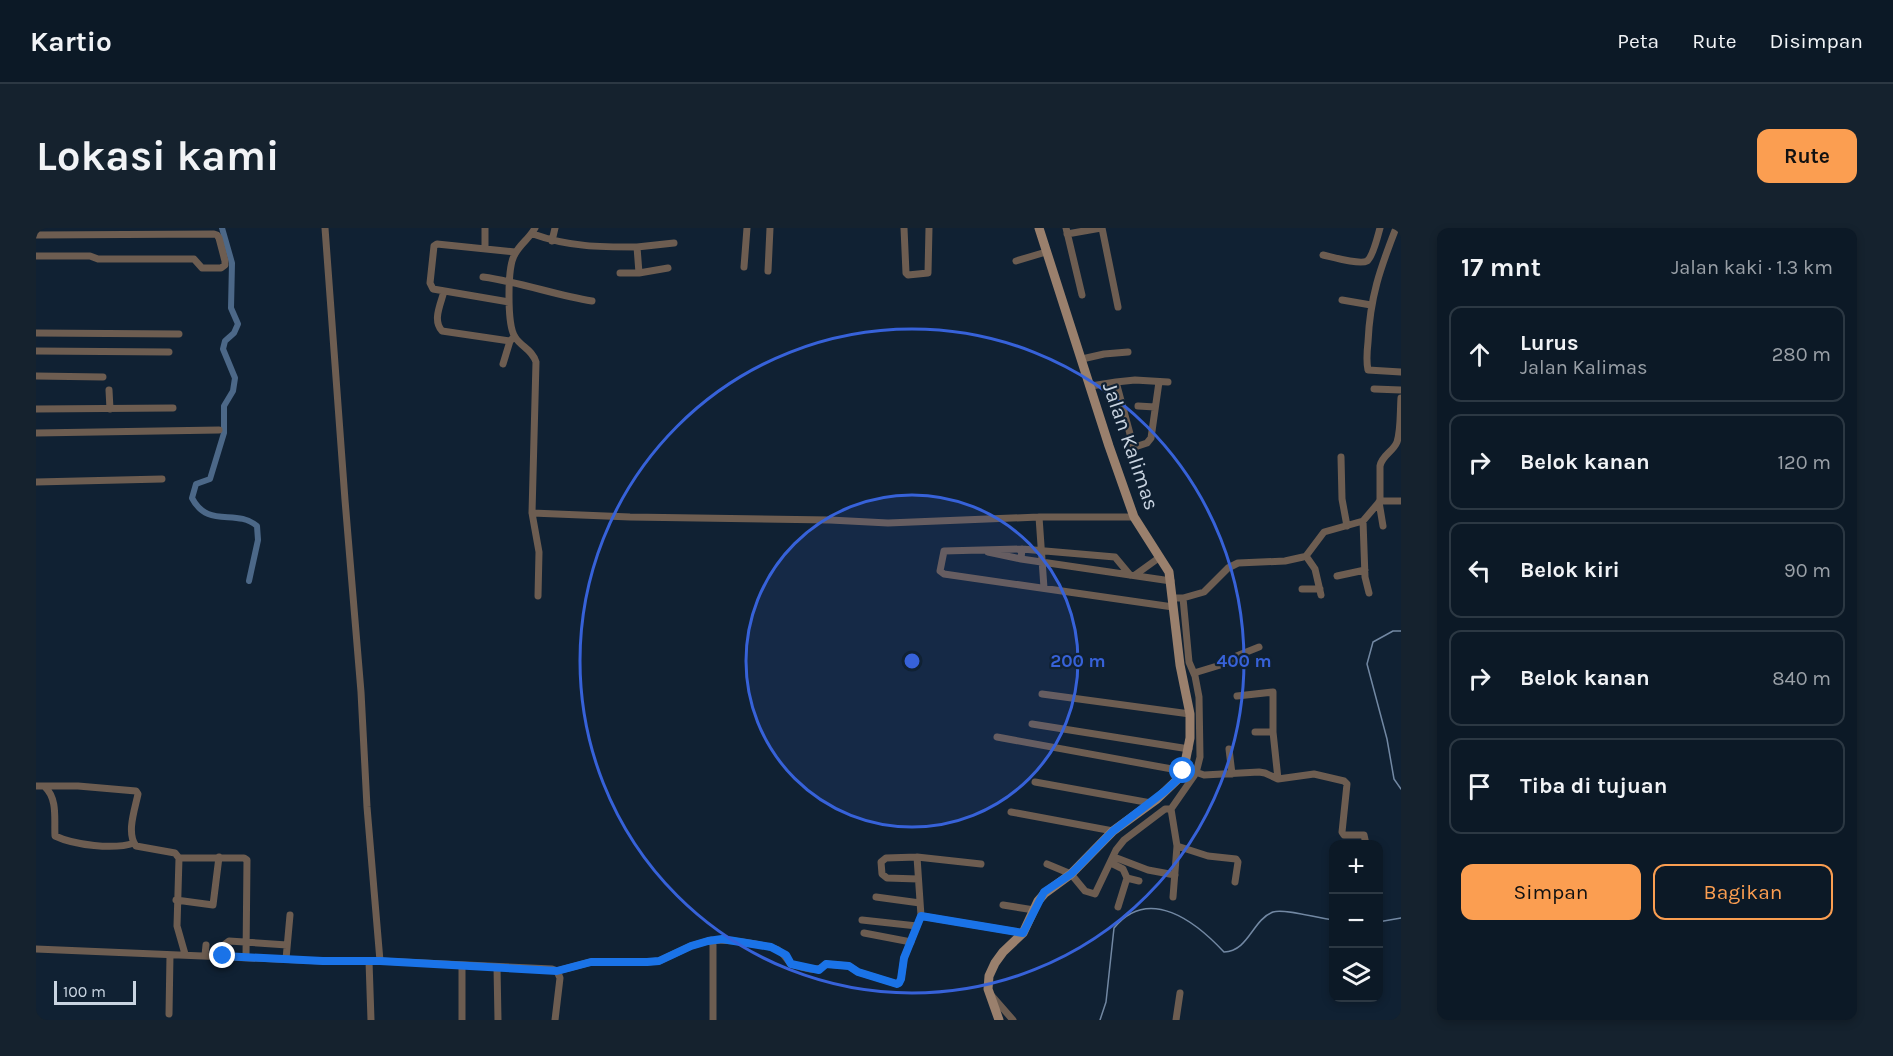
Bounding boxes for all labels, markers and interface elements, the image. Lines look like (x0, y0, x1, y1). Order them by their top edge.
text: Kartio (30, 25, 112, 58)
text: Peta (1617, 29, 1659, 53)
text: Rute (1692, 29, 1736, 53)
text: Disimpan (1769, 29, 1863, 53)
button: Rute (1757, 129, 1857, 183)
text: Lokasi kami (36, 131, 280, 181)
text: 17 mnt (1461, 252, 1541, 283)
text: Jalan kaki · 1.3 km (1671, 256, 1833, 279)
text: Lurus (1520, 330, 1579, 356)
icon: ahead (1463, 338, 1496, 371)
text: 280 m (1772, 343, 1831, 366)
text: Jalan Kalimas (1520, 356, 1647, 379)
street label: Jalan Kalimas (1098, 379, 1164, 513)
icon: right (1463, 446, 1496, 479)
text: Belok kanan (1520, 449, 1650, 475)
text: 120 m (1777, 451, 1831, 474)
icon: left (1463, 554, 1496, 587)
text: Belok kiri (1520, 557, 1620, 583)
text: 90 m (1784, 559, 1831, 582)
text: 200 m (1050, 650, 1106, 672)
text: 400 m (1216, 650, 1272, 672)
centre of rings (902, 651, 922, 671)
icon: right (1463, 662, 1496, 695)
text: Belok kanan (1520, 665, 1650, 691)
text: 840 m (1772, 667, 1831, 690)
route start (1169, 757, 1195, 783)
icon: arrive (1463, 770, 1496, 803)
text: Tiba di tujuan (1520, 773, 1667, 799)
map controls (1329, 840, 1383, 1002)
button: + (1329, 840, 1383, 894)
button: Simpan (1461, 864, 1641, 920)
button: Bagikan (1653, 864, 1833, 920)
button: − (1329, 894, 1383, 948)
route end (209, 942, 235, 968)
button: layers (1329, 948, 1383, 1002)
scale bar (54, 978, 136, 1006)
text: 100 m (63, 982, 106, 1001)

